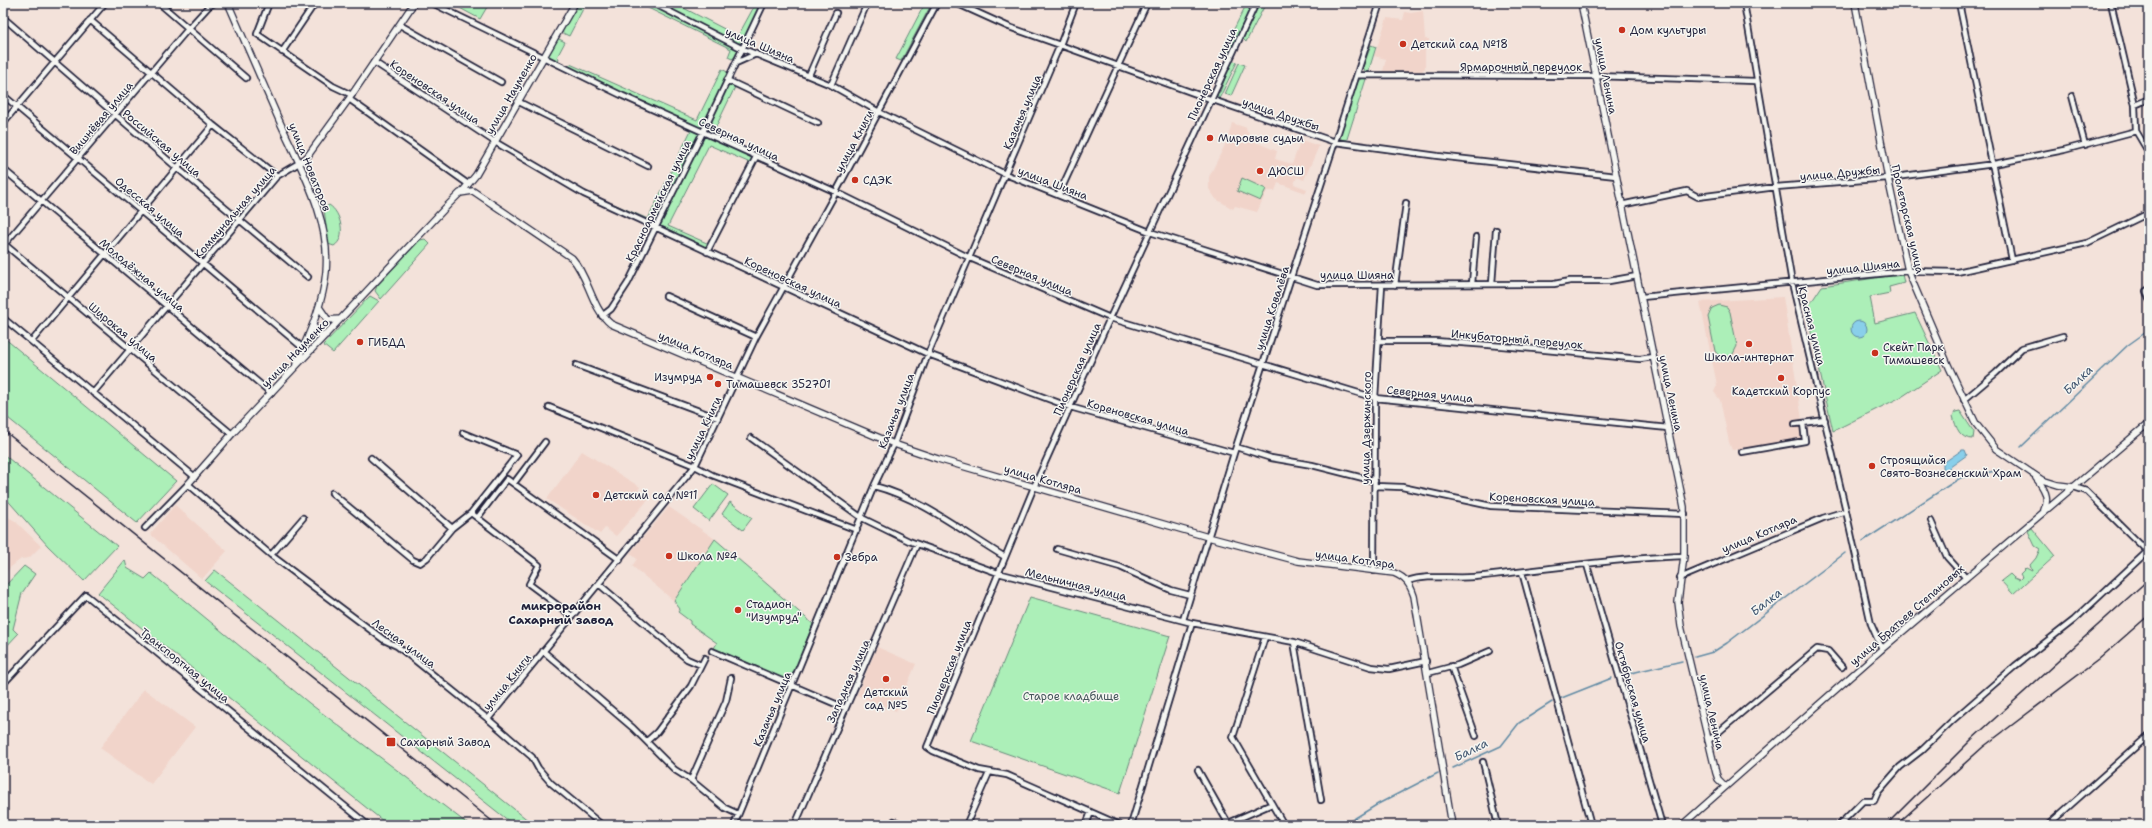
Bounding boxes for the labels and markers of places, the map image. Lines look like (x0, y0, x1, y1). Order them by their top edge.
place label: Дом культуры (1630, 23, 1706, 38)
marker: Дом культуры (1617, 25, 1627, 35)
place label: Детский сад №18 (1411, 37, 1508, 52)
marker: Детский сад №18 (1398, 39, 1408, 49)
place label: Мировые судьи (1218, 131, 1304, 146)
marker: Мировые судьи (1205, 133, 1215, 143)
place label: ДЮСШ (1268, 164, 1304, 179)
marker: ДЮСШ (1255, 166, 1265, 176)
place label: СДЭК (863, 173, 892, 188)
marker: СДЭК (850, 175, 860, 185)
place label: ГИБДД (368, 335, 406, 350)
marker: ГИБДД (355, 337, 365, 347)
marker: Школа-интернат (1744, 339, 1754, 349)
place label: Скейт Парк Тимашевск (1883, 340, 1944, 368)
marker: Скейт Парк Тимашевск (1870, 348, 1880, 358)
place label: Школа-интернат (1704, 350, 1794, 365)
place label: Изумруд (654, 370, 702, 385)
marker: Изумруд (705, 372, 715, 382)
marker: Кадетский Корпус (1776, 373, 1786, 383)
place label: Тимашевск 352701 (726, 377, 831, 392)
marker: Тимашевск 352701 (713, 379, 723, 389)
place label: Кадетский Корпус (1732, 384, 1831, 399)
place label: Строящийся Свято-Вознесенский Храм (1880, 453, 2022, 481)
marker: Строящийся Свято-Вознесенский Храм (1867, 461, 1877, 471)
place label: Детский сад №11 (604, 488, 698, 503)
marker: Детский сад №11 (591, 490, 601, 500)
place label: Школа №4 (677, 549, 738, 564)
place label: Зебра (845, 550, 878, 565)
marker: Школа №4 (664, 551, 674, 561)
marker: Зебра (832, 552, 842, 562)
place label: Стадион "Изумруд" (746, 597, 802, 625)
marker: Стадион "Изумруд" (733, 605, 743, 615)
marker: Детский сад №5 (881, 674, 891, 684)
place label: Детский сад №5 (864, 685, 908, 713)
place label: Сахарный Завод (400, 735, 490, 750)
marker: Сахарный Завод (385, 736, 397, 748)

